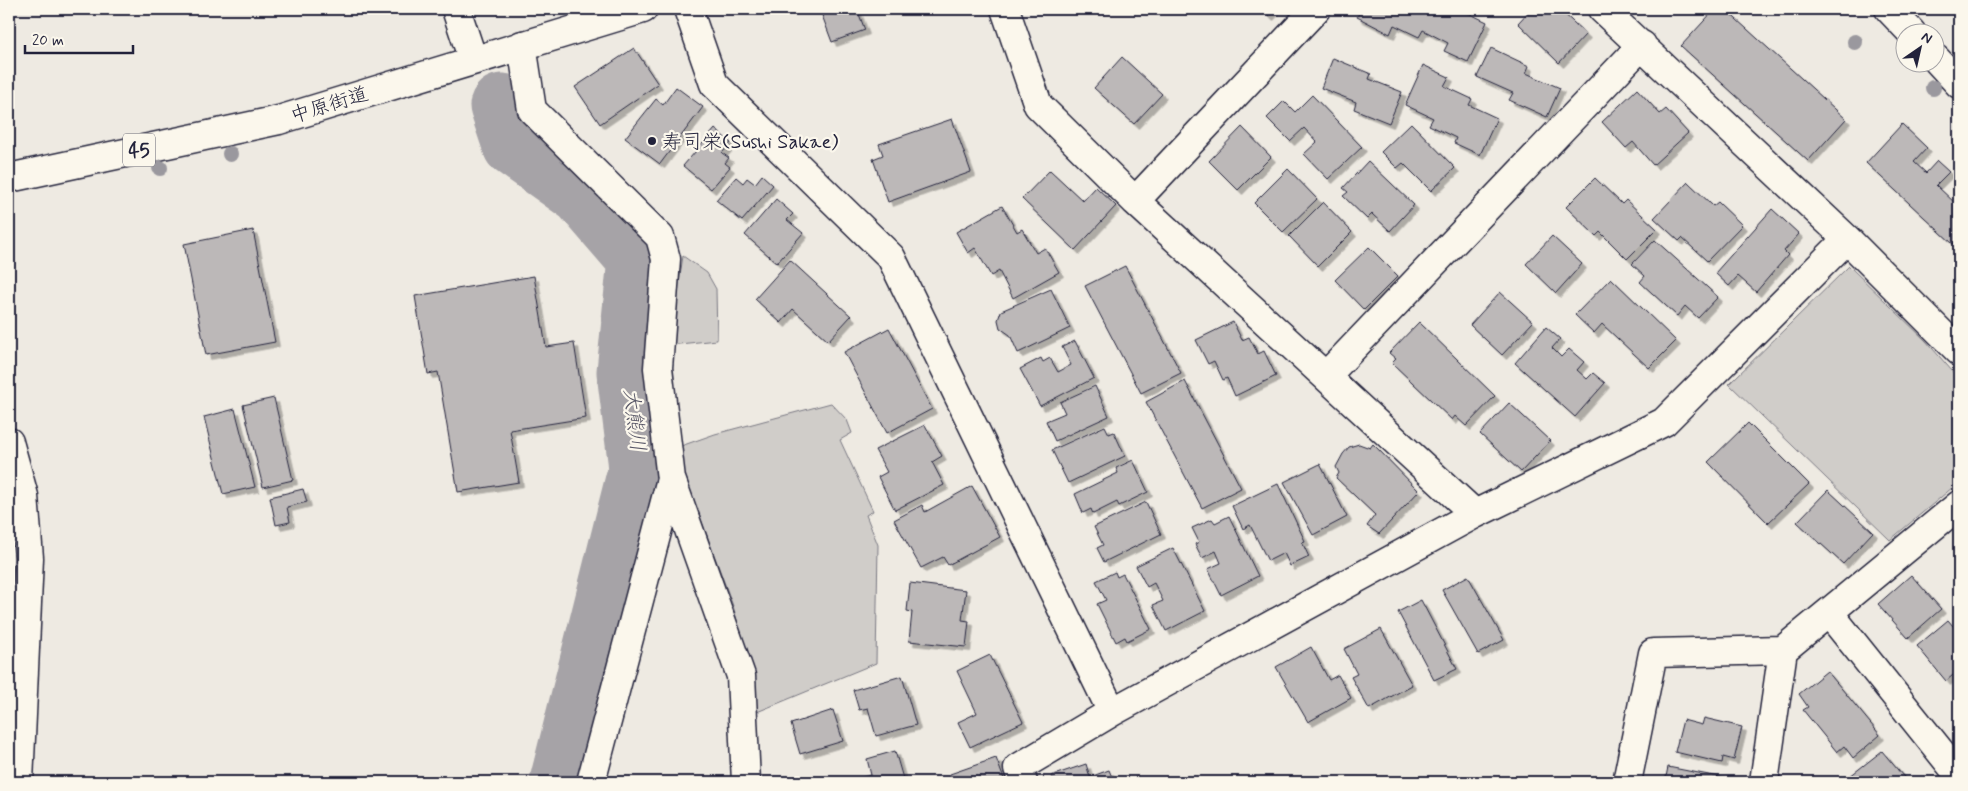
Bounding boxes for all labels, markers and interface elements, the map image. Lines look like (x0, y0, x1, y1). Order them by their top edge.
scale bar (25, 22, 132, 54)
north arrow (1896, 22, 1946, 72)
text: N (1918, 28, 1936, 48)
text: 20 m (32, 31, 64, 51)
street label: 中原街道 (287, 81, 372, 130)
place label: 寿司栄(Sushi Sakae) (662, 129, 838, 156)
road number: 45 (123, 134, 155, 166)
marker: 寿司栄(Sushi Sakae) (646, 135, 658, 147)
water label: 大熊川 (616, 387, 652, 453)

